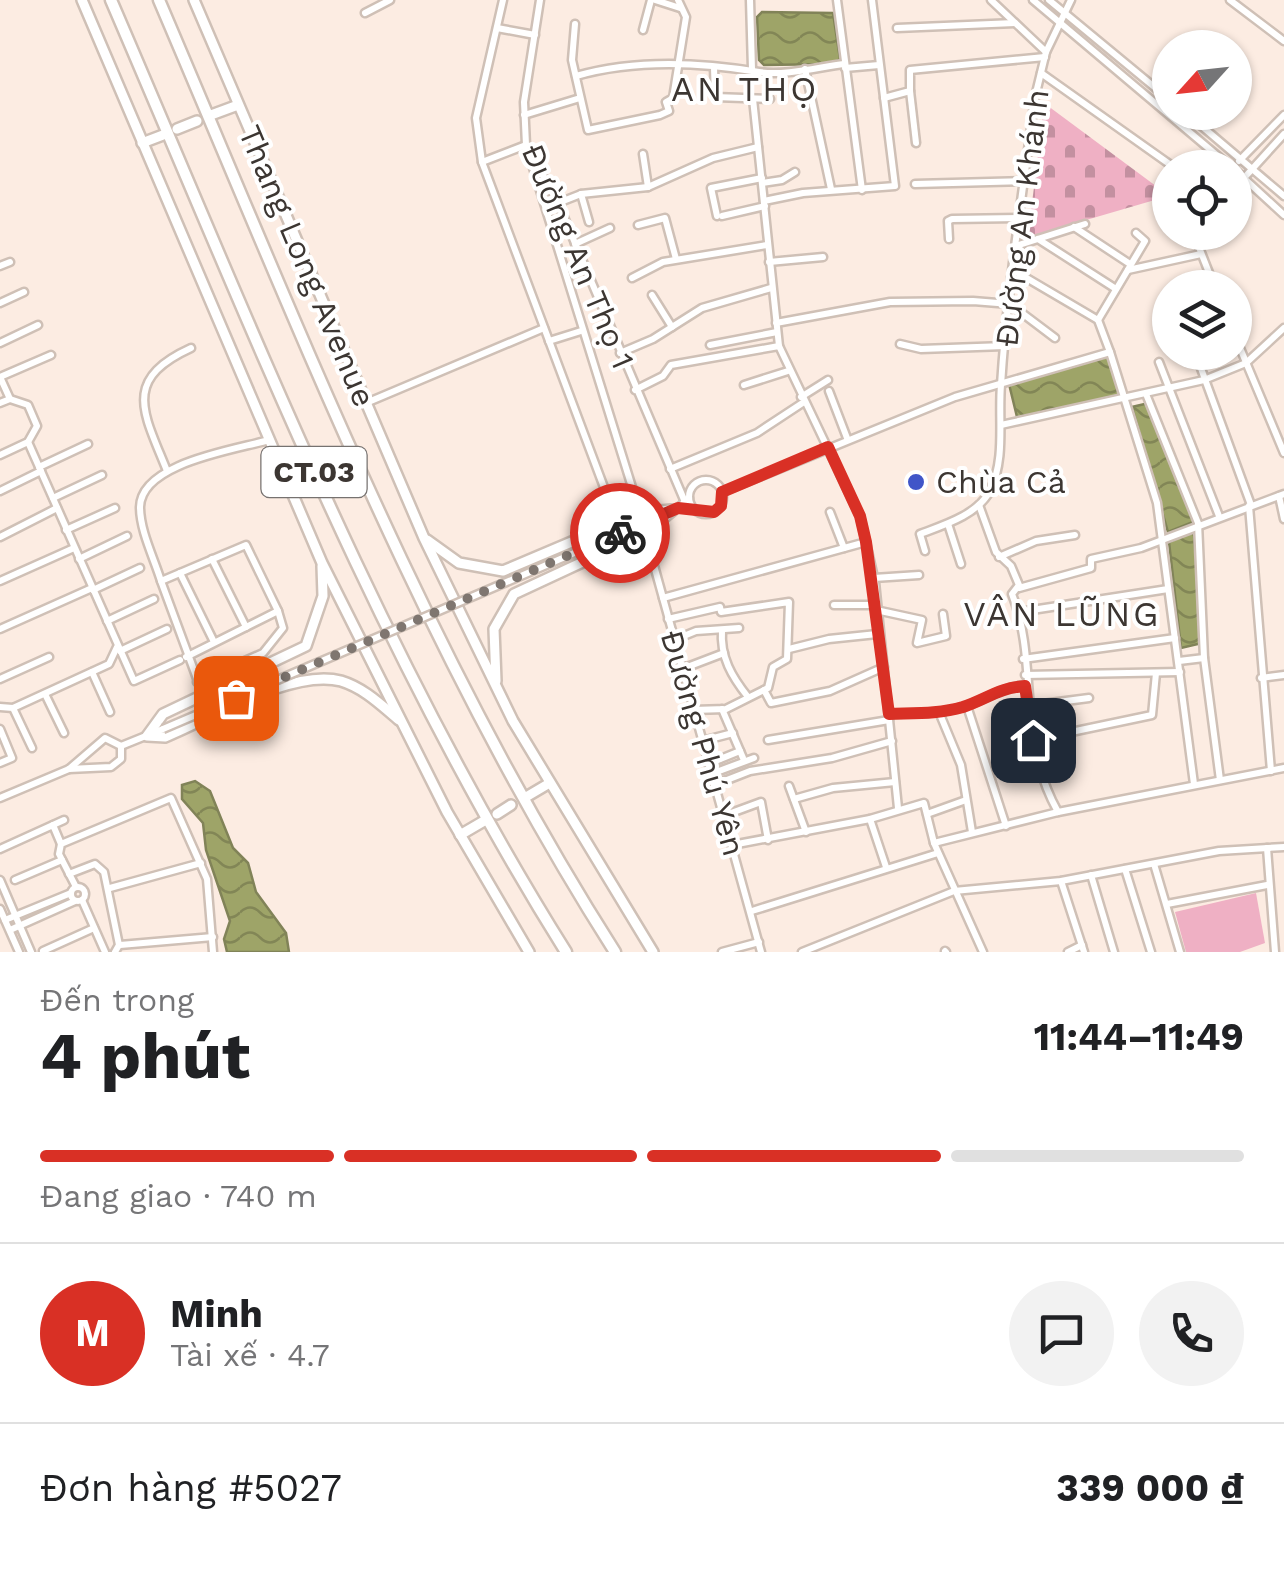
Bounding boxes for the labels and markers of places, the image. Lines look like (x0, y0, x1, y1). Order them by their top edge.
place label: Chùa Cả (936, 463, 1066, 501)
marker: Chùa Cả (905, 471, 927, 493)
pin (194, 656, 279, 741)
pin (991, 698, 1076, 783)

